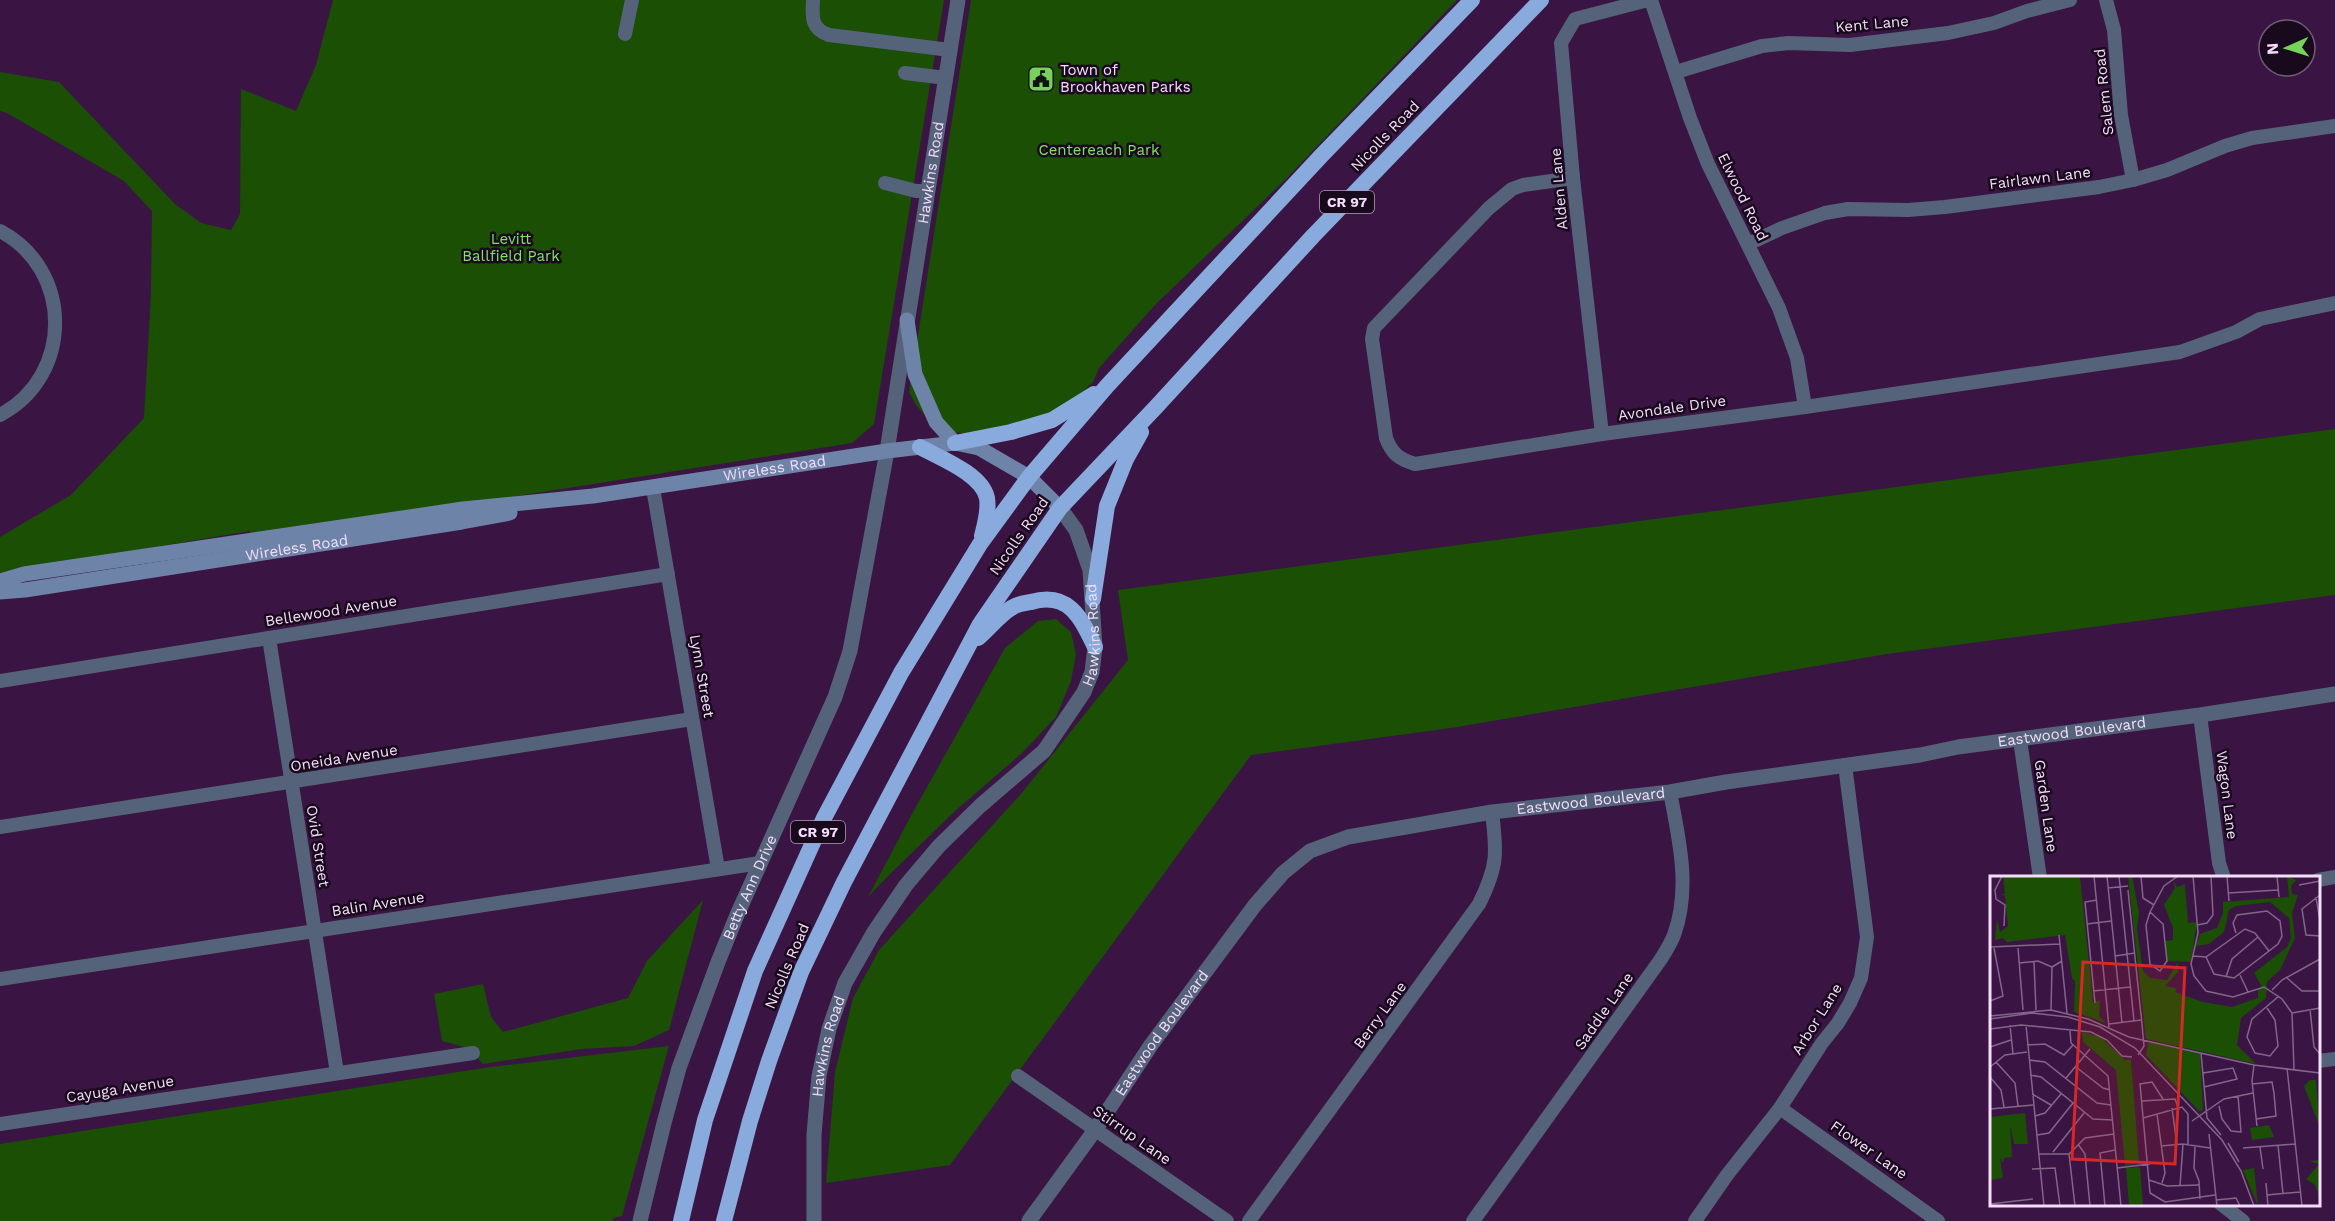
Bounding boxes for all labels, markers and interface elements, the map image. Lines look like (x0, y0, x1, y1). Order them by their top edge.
street label: Kent Lane (1834, 12, 1910, 36)
north arrow (2257, 18, 2317, 78)
text: N (2263, 42, 2282, 55)
street label: Salem Road (2090, 48, 2118, 136)
place label: Town of Brookhaven Parks (1060, 61, 1191, 96)
public building icon: Town of Brookhaven Parks (1026, 64, 1056, 94)
street label: Nicolls Road (1347, 97, 1423, 175)
street label: Hawkins Road (914, 120, 948, 225)
park label: Centereach Park (1038, 141, 1160, 159)
street label: Alden Lane (1546, 147, 1572, 231)
street label: Elwood Road (1714, 150, 1772, 244)
street label: Fairlawn Lane (1988, 163, 2092, 193)
road number: CR 97 (1320, 191, 1374, 213)
park label: Levitt Ballfield Park (462, 230, 560, 265)
street label: Avondale Drive (1617, 391, 1727, 425)
street label: Wireless Road (722, 451, 827, 485)
street label: Nicolls Road (985, 493, 1053, 579)
street label: Wireless Road (244, 531, 349, 565)
street label: Hawkins Road (1078, 583, 1104, 689)
street label: Bellewood Avenue (264, 592, 398, 630)
street label: Lynn Street (686, 633, 718, 720)
street label: Eastwood Boulevard (1996, 713, 2147, 751)
street label: Oneida Avenue (289, 741, 399, 775)
street label: Wagon Lane (2213, 750, 2241, 840)
street label: Garden Lane (2031, 759, 2061, 853)
street label: Eastwood Boulevard (1515, 784, 1666, 818)
street label: Ovid Street (303, 804, 333, 889)
road number: CR 97 (791, 821, 845, 843)
street label: Betty Ann Drive (719, 832, 781, 942)
inset map (1990, 876, 2320, 1206)
street label: Balin Avenue (330, 888, 426, 920)
street label: Nicolls Road (761, 920, 813, 1012)
street label: Eastwood Boulevard (1111, 967, 1212, 1099)
street label: Saddle Lane (1571, 969, 1637, 1053)
street label: Berry Lane (1350, 978, 1410, 1052)
street label: Arbor Lane (1788, 980, 1846, 1058)
street label: Hawkins Road (808, 994, 849, 1098)
street label: Cayuga Avenue (65, 1072, 175, 1106)
street label: Stirrup Lane (1089, 1101, 1175, 1169)
street label: Flower Lane (1827, 1117, 1911, 1183)

